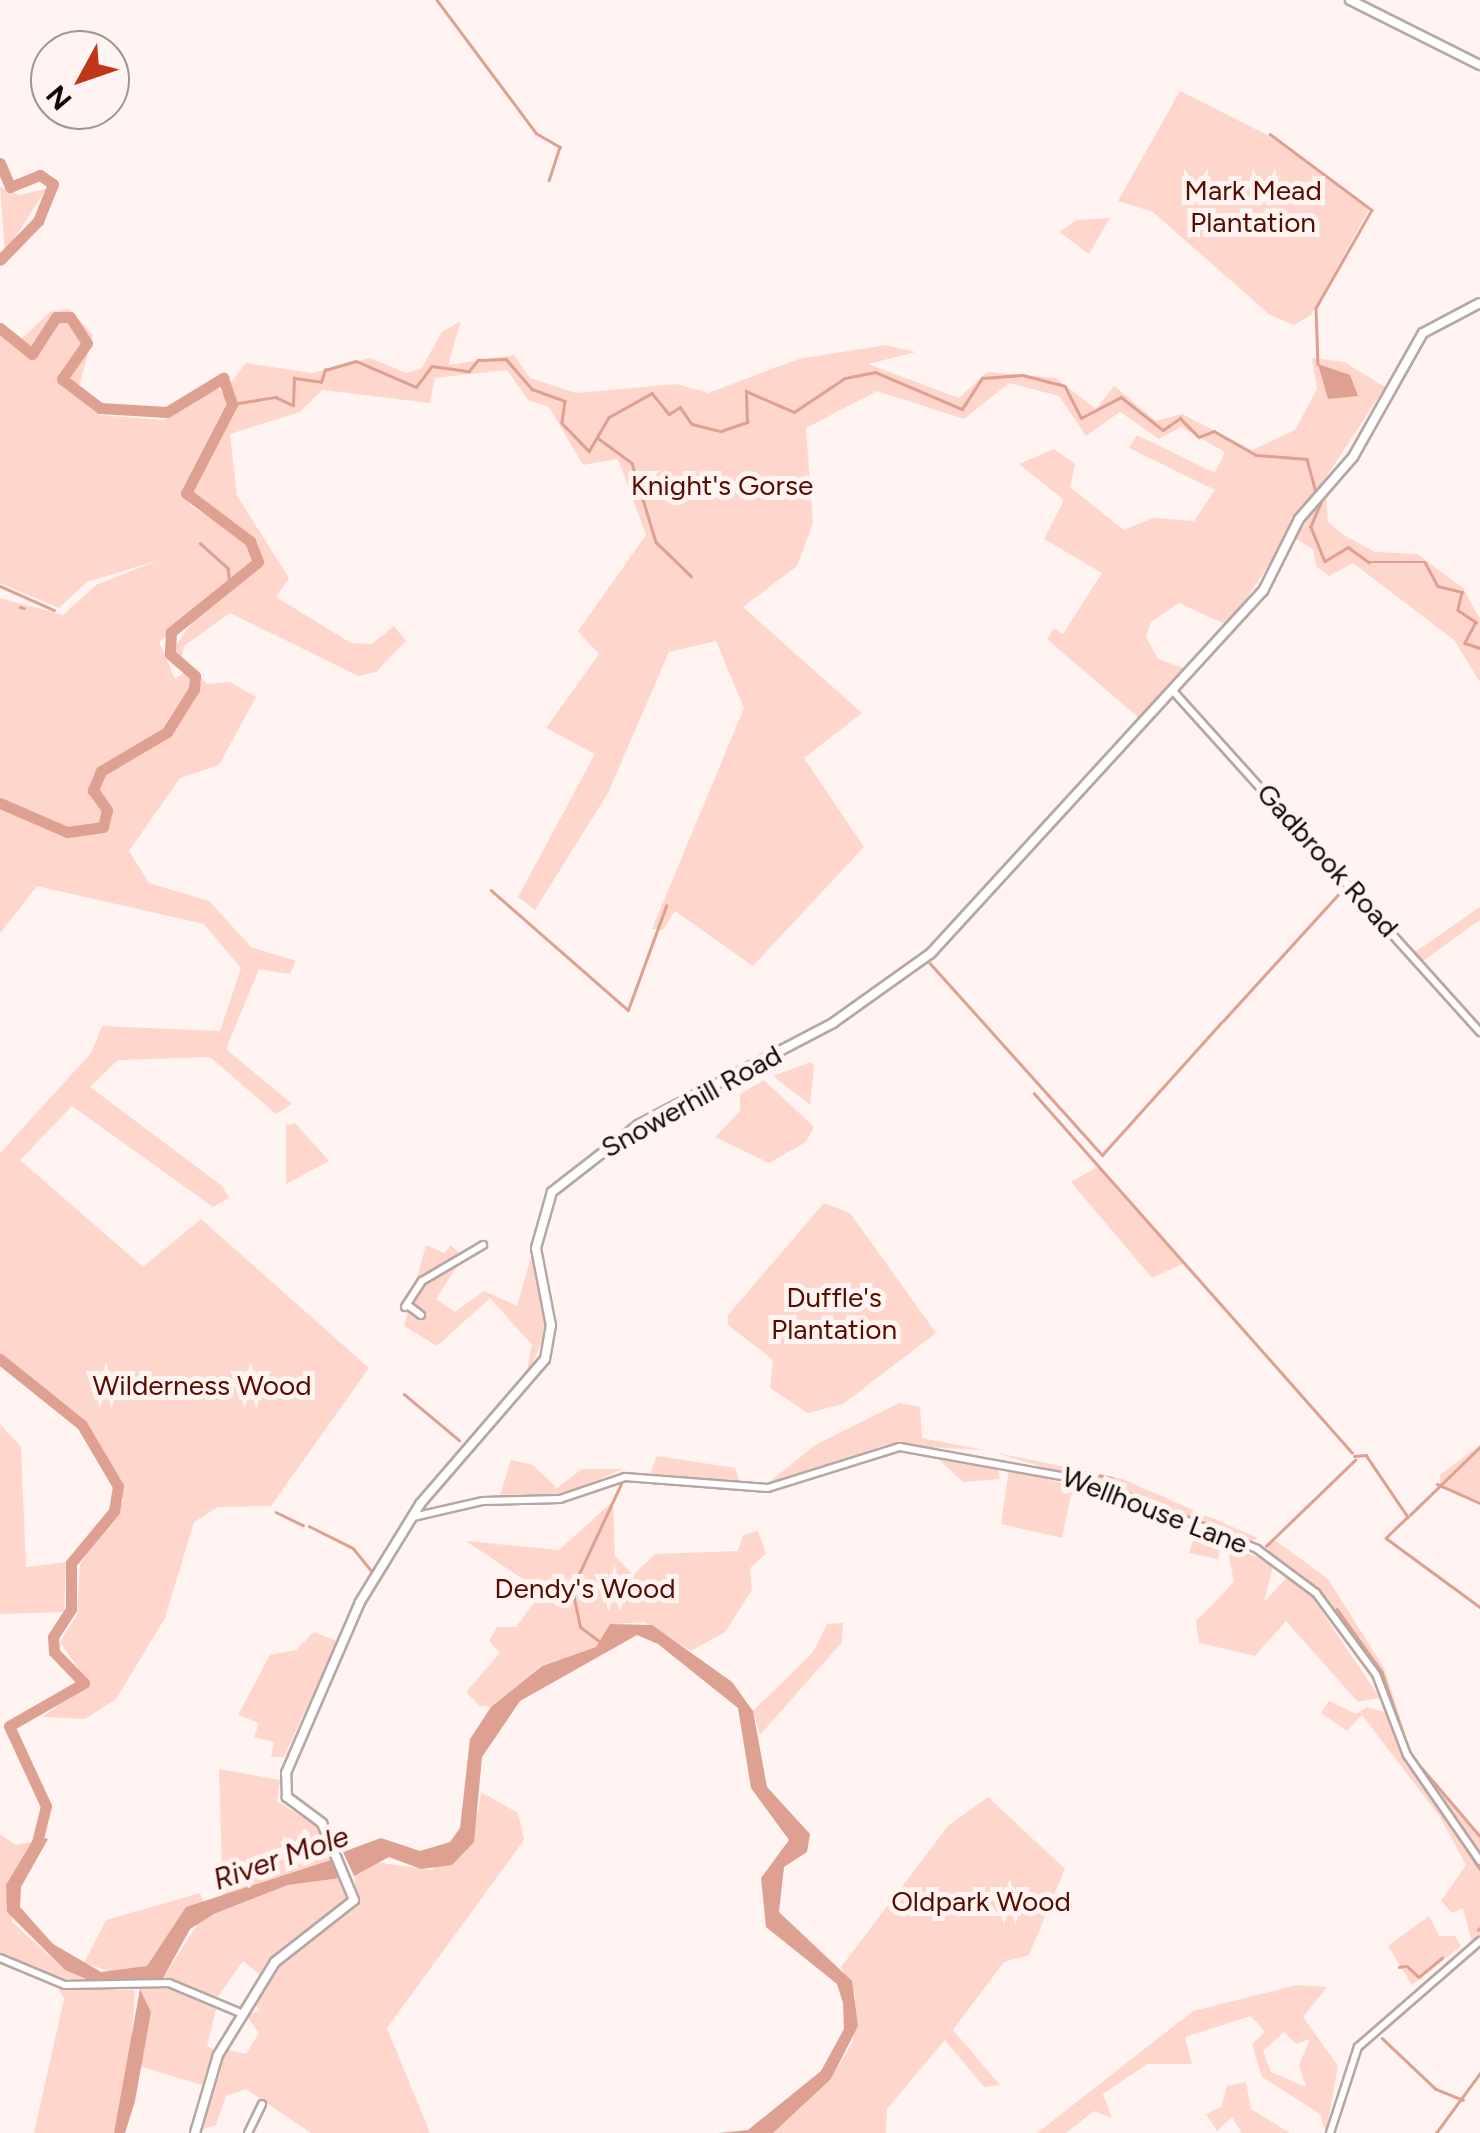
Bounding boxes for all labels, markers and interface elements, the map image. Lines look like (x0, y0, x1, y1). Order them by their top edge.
north arrow (30, 30, 130, 130)
text: N (39, 79, 79, 117)
park label: Mark Mead Plantation (1184, 173, 1322, 239)
park label: Knight's Gorse (631, 468, 813, 502)
street label: Gadbrook Road (1250, 776, 1406, 944)
street label: Snowerhill Road (595, 1038, 787, 1164)
park label: Duffle's Plantation (771, 1280, 897, 1346)
park label: Wilderness Wood (92, 1368, 312, 1402)
street label: Wellhouse Lane (1058, 1459, 1252, 1561)
park label: Dendy's Wood (494, 1571, 676, 1605)
water label: River Mole (209, 1818, 353, 1898)
park label: Oldpark Wood (891, 1884, 1071, 1918)

